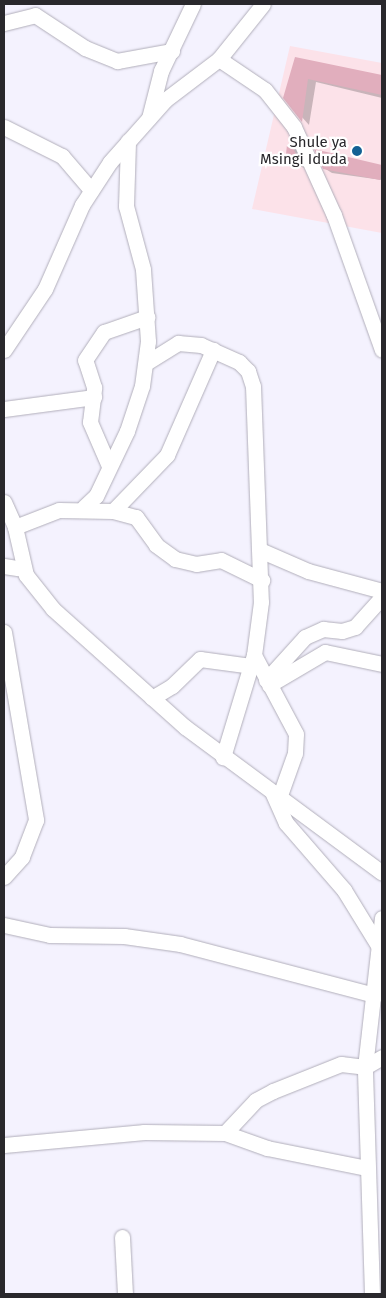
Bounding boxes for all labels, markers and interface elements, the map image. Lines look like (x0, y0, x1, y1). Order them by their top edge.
place label: Shule ya Msingi Iduda (260, 133, 347, 168)
marker: Shule ya Msingi Iduda (351, 145, 363, 157)

